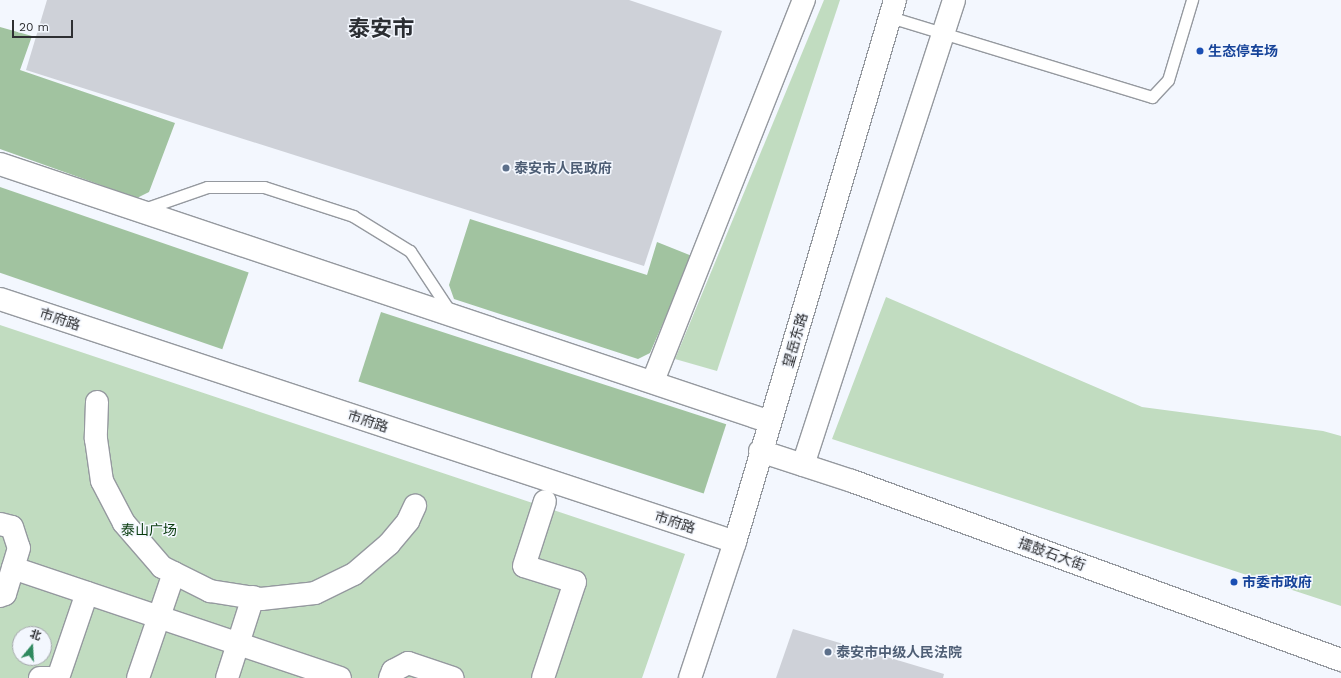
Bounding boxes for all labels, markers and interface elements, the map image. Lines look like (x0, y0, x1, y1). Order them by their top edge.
scale bar (14, 12, 75, 38)
district label: 泰安市 (348, 16, 414, 42)
text: 20 m (19, 20, 49, 34)
place label: 生态停车场 (1208, 43, 1278, 59)
marker: 生态停车场 (1195, 46, 1205, 56)
place label: 泰安市人民政府 (514, 160, 612, 176)
marker: 泰安市人民政府 (501, 163, 511, 173)
street label: 市府路 (37, 305, 83, 333)
street label: 望岳东路 (779, 311, 811, 369)
street label: 市府路 (345, 407, 391, 435)
street label: 市府路 (652, 508, 698, 536)
park label: 泰山广场 (121, 522, 177, 538)
street label: 擂鼓石大街 (1016, 534, 1088, 574)
place label: 市委市政府 (1242, 574, 1312, 590)
marker: 市委市政府 (1229, 577, 1239, 587)
north arrow (12, 626, 52, 666)
text: 北 (28, 627, 43, 643)
place label: 泰安市中级人民法院 (836, 644, 962, 660)
marker: 泰安市中级人民法院 (823, 647, 833, 657)

